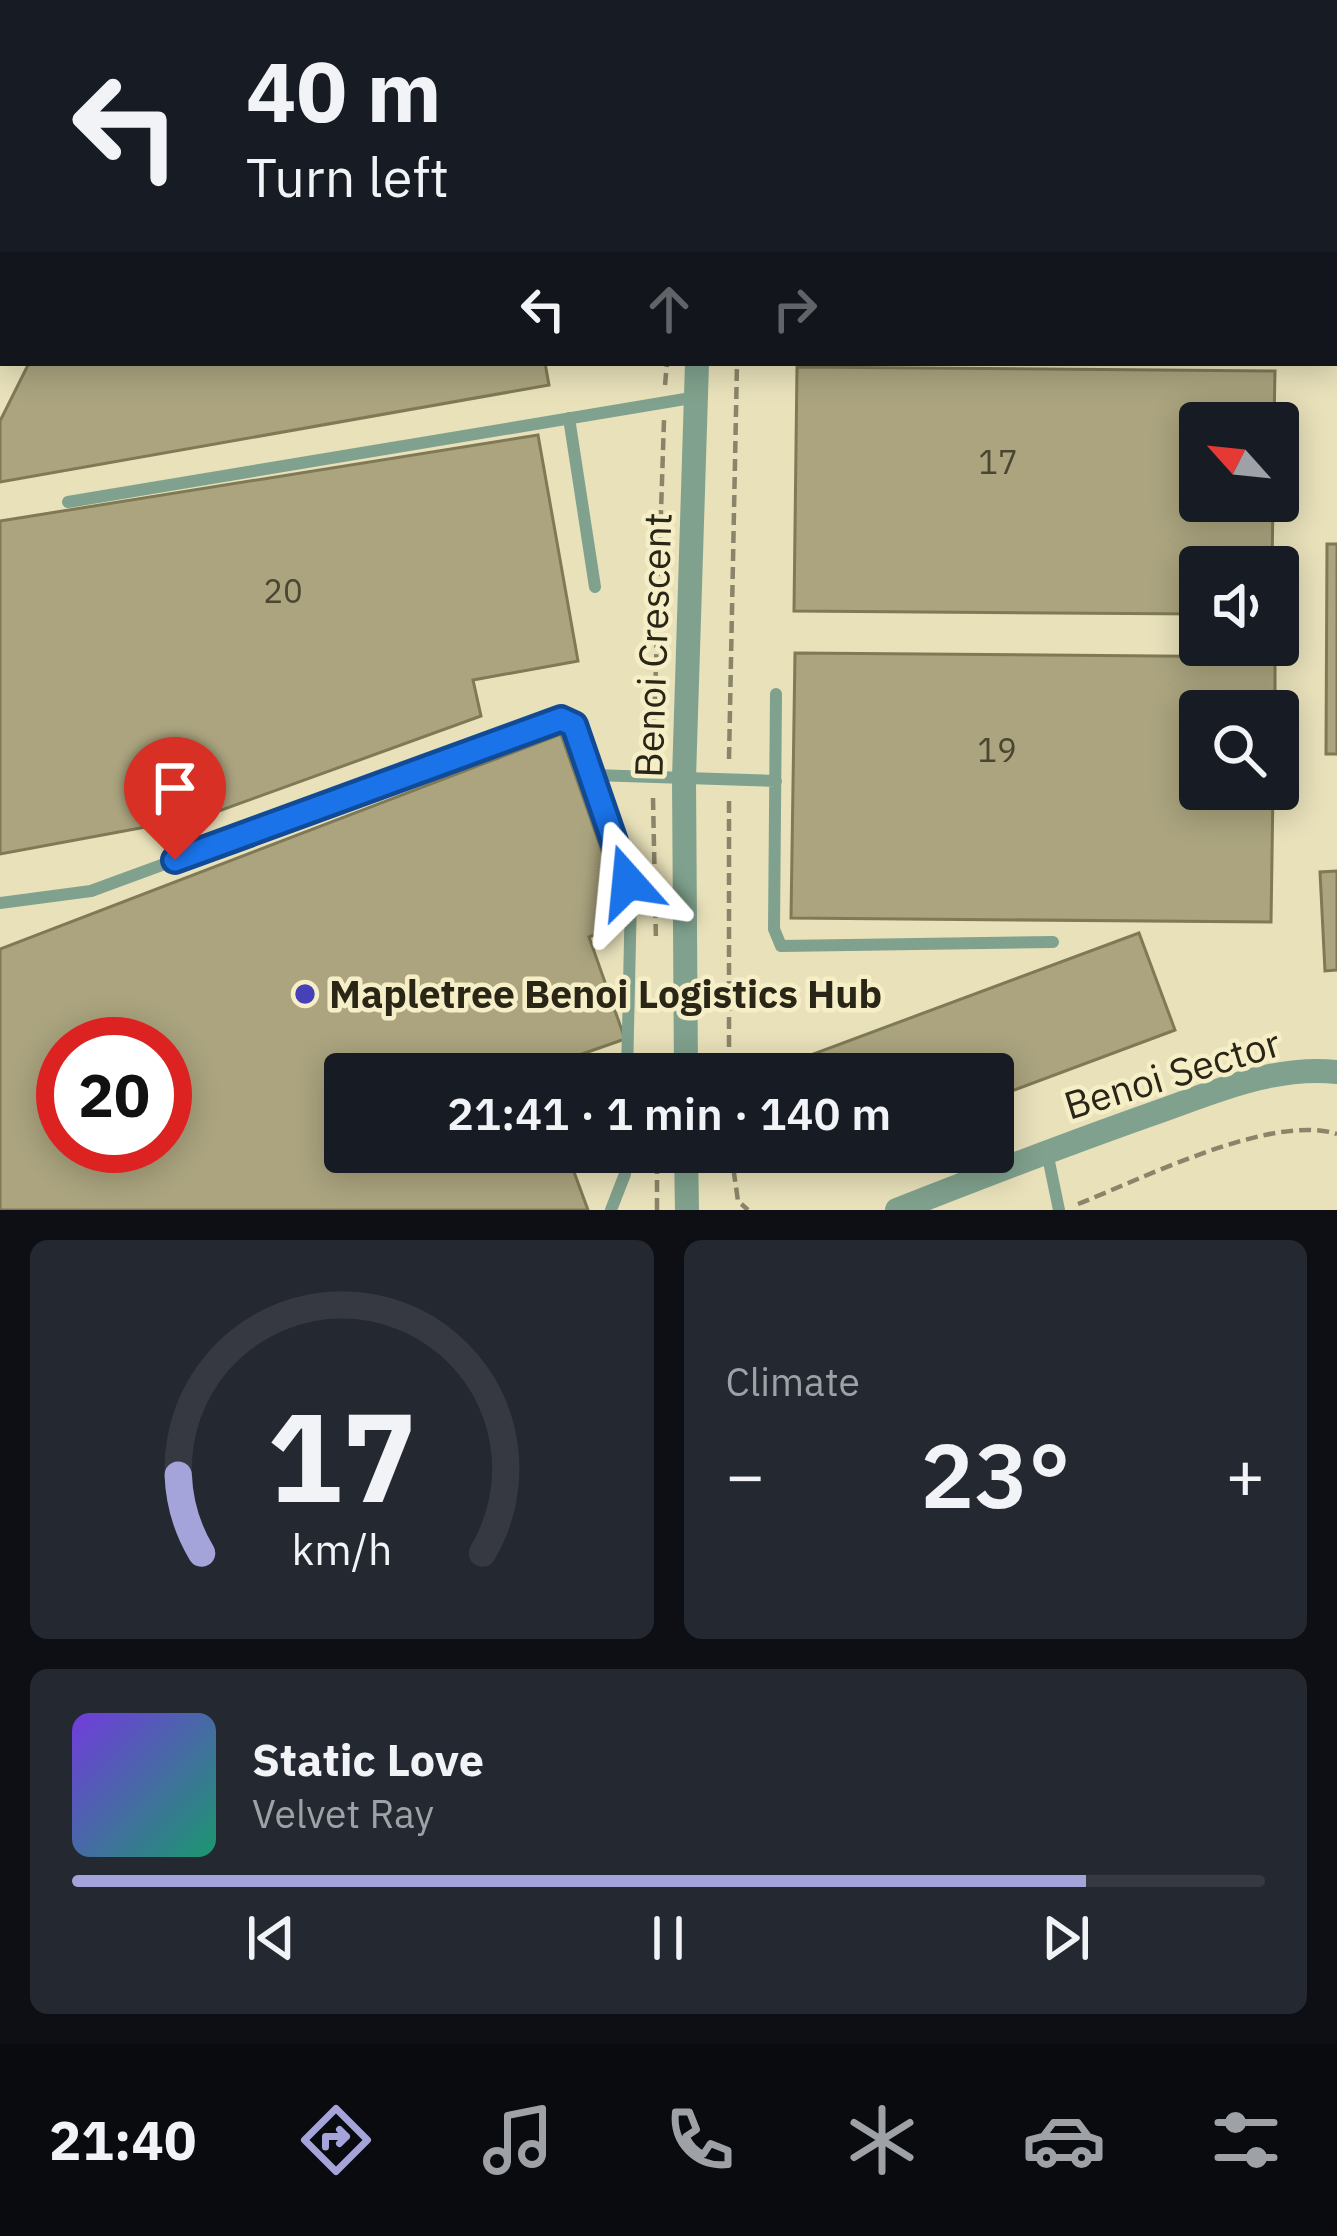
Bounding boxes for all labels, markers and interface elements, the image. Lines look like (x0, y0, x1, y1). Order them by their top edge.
text: 40 m (246, 36, 442, 145)
icon: left (48, 48, 204, 204)
text: Turn left (246, 142, 449, 212)
icon: left (510, 276, 576, 342)
icon: ahead (636, 276, 702, 342)
icon: right (762, 276, 828, 342)
north arrow (1179, 402, 1299, 522)
map controls (1179, 402, 1299, 810)
house number: 17 (978, 440, 1018, 483)
street label: Benoi Crescent (622, 512, 683, 778)
button: sound (1179, 546, 1299, 666)
house number: 20 (263, 569, 303, 612)
button: search (1179, 690, 1299, 810)
house number: 19 (977, 728, 1017, 771)
pin (124, 737, 226, 860)
icon: arrive (142, 755, 208, 821)
position arrow (565, 819, 691, 945)
place label: Mapletree Benoi Logistics Hub (329, 968, 882, 1019)
marker: Mapletree Benoi Logistics Hub (292, 981, 318, 1007)
speed limit sign: 20 (36, 1017, 192, 1173)
street label: Benoi Sector (1058, 1017, 1286, 1131)
text: 21:41 · 1 min · 140 m (447, 1084, 891, 1142)
text: Climate (726, 1356, 860, 1407)
text: 17 (267, 1374, 417, 1536)
text: 23° (920, 1416, 1070, 1533)
text: − (726, 1431, 765, 1517)
text: + (1225, 1431, 1265, 1517)
text: km/h (291, 1520, 392, 1576)
text: Static Love (252, 1730, 484, 1788)
text: Velvet Ray (252, 1788, 434, 1839)
icon: previous (238, 1905, 304, 1971)
icon: pause (635, 1905, 701, 1971)
icon: next (1033, 1905, 1099, 1971)
icon: directions (294, 2098, 378, 2182)
icon: music (476, 2098, 560, 2182)
icon: phone (658, 2098, 742, 2182)
icon: climate (840, 2098, 924, 2182)
icon: car (1022, 2098, 1106, 2182)
icon: filters (1204, 2098, 1288, 2182)
text: 21:40 (49, 2105, 196, 2175)

